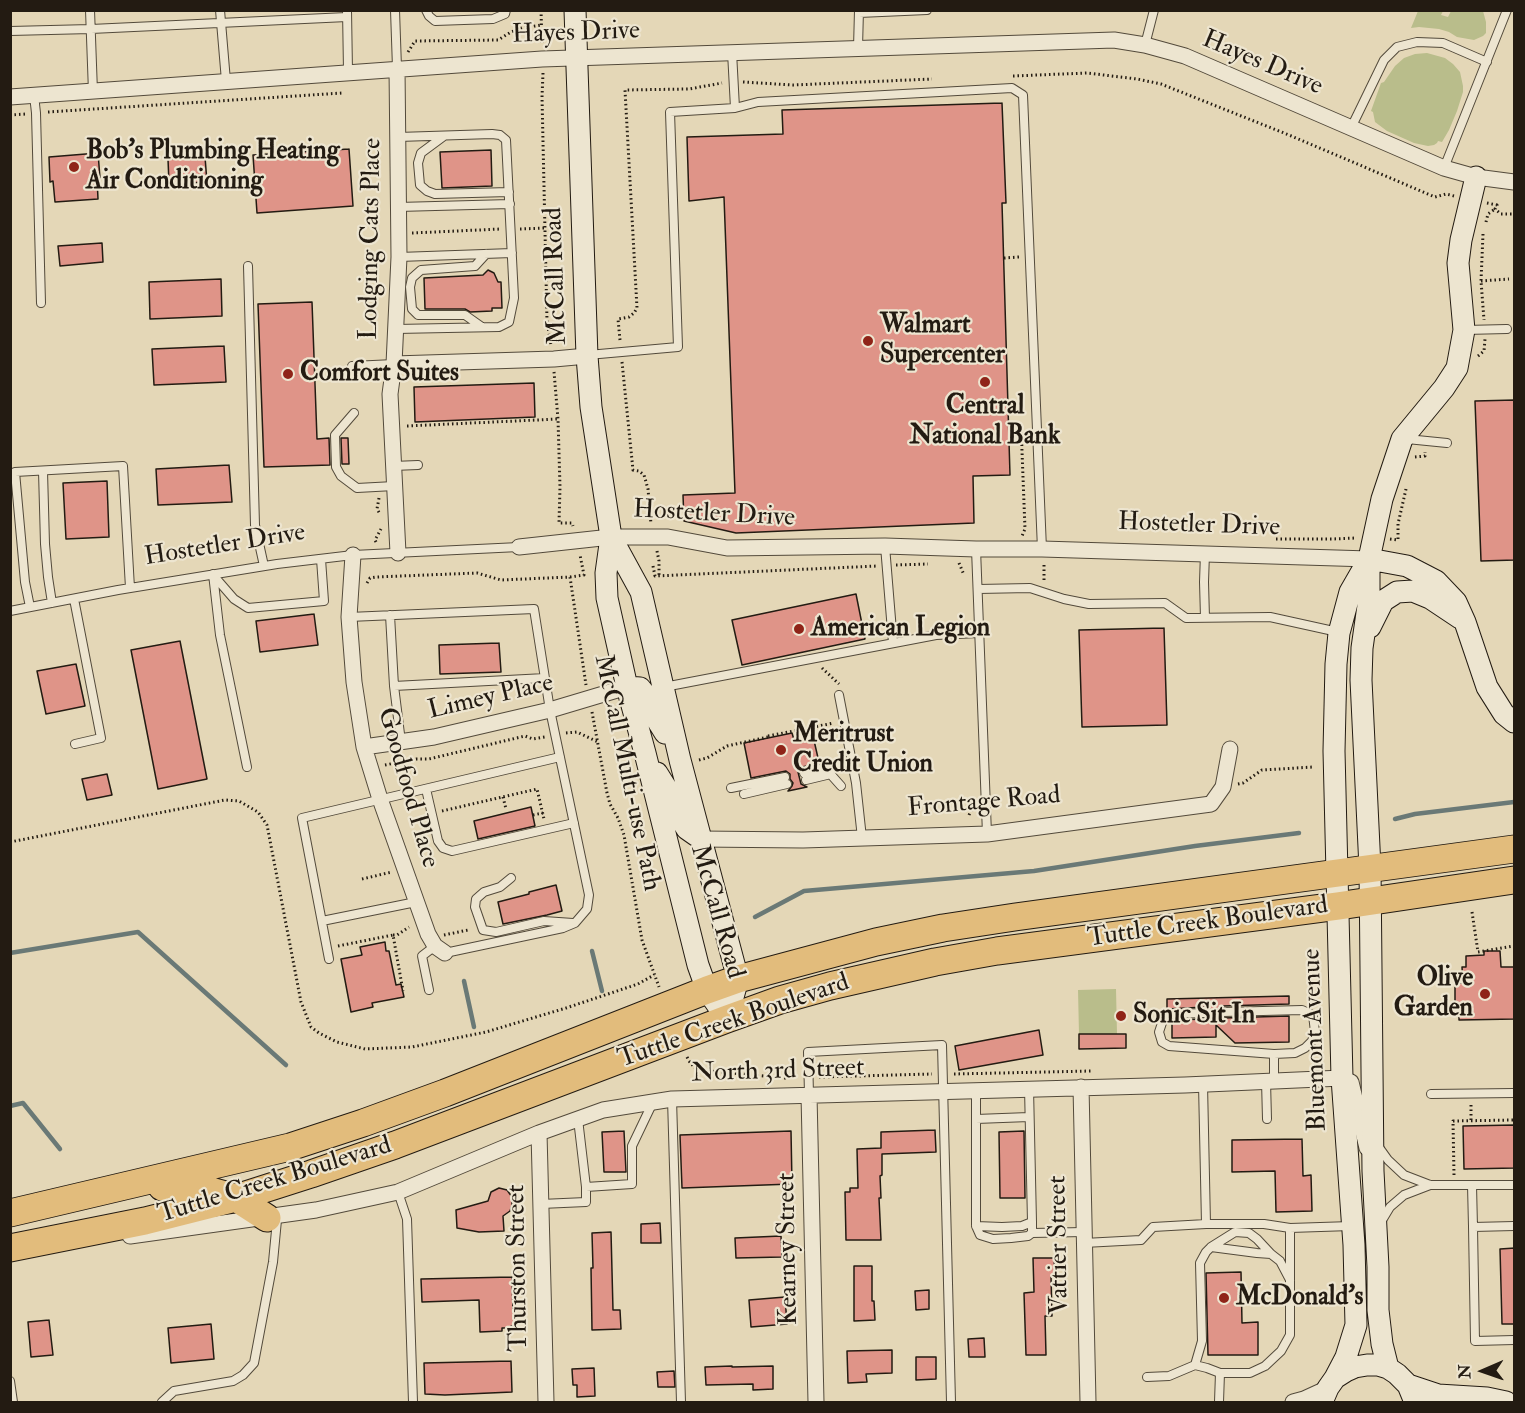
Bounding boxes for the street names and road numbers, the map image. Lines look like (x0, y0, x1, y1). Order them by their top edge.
street label: Hayes Drive (512, 16, 640, 52)
street label: Hayes Drive (1197, 25, 1327, 103)
street label: Lodging Cats Place (355, 138, 389, 340)
street label: McCall Road (539, 207, 575, 345)
street label: Hostetler Drive (632, 495, 796, 535)
street label: Hostetler Drive (1117, 508, 1281, 544)
street label: Hostetler Drive (142, 518, 308, 574)
street label: McCall Multi-use Path (586, 652, 666, 894)
street label: Limey Place (425, 668, 557, 728)
street label: Goodfood Place (369, 704, 445, 872)
street label: Frontage Road (906, 781, 1062, 825)
street label: McCall Road (682, 841, 750, 983)
street label: Tuttle Creek Boulevard (1086, 891, 1330, 955)
street label: Bluemont Avenue (1297, 948, 1335, 1132)
street label: Tuttle Creek Boulevard (614, 968, 854, 1076)
street label: North 3rd Street (691, 1053, 865, 1091)
street label: Tuttle Creek Boulevard (155, 1131, 395, 1231)
street label: Kearney Street (772, 1172, 806, 1326)
street label: Vattier Street (1043, 1175, 1077, 1315)
street label: Thurston Street (502, 1184, 536, 1352)

